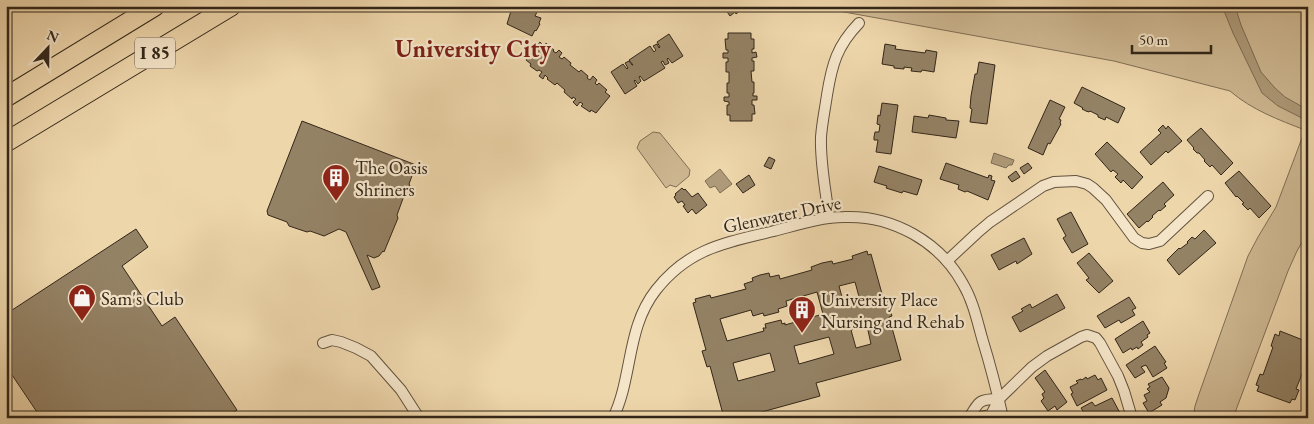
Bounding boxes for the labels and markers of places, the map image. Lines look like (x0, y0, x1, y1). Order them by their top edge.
place label: The Oasis Shriners (355, 155, 428, 202)
building icon: The Oasis Shriners (321, 163, 351, 202)
shop icon: Sam's Club (67, 283, 97, 322)
place label: Sam's Club (101, 286, 184, 311)
place label: University Place Nursing and Rehab (821, 287, 965, 334)
building icon: University Place Nursing and Rehab (787, 295, 817, 334)

